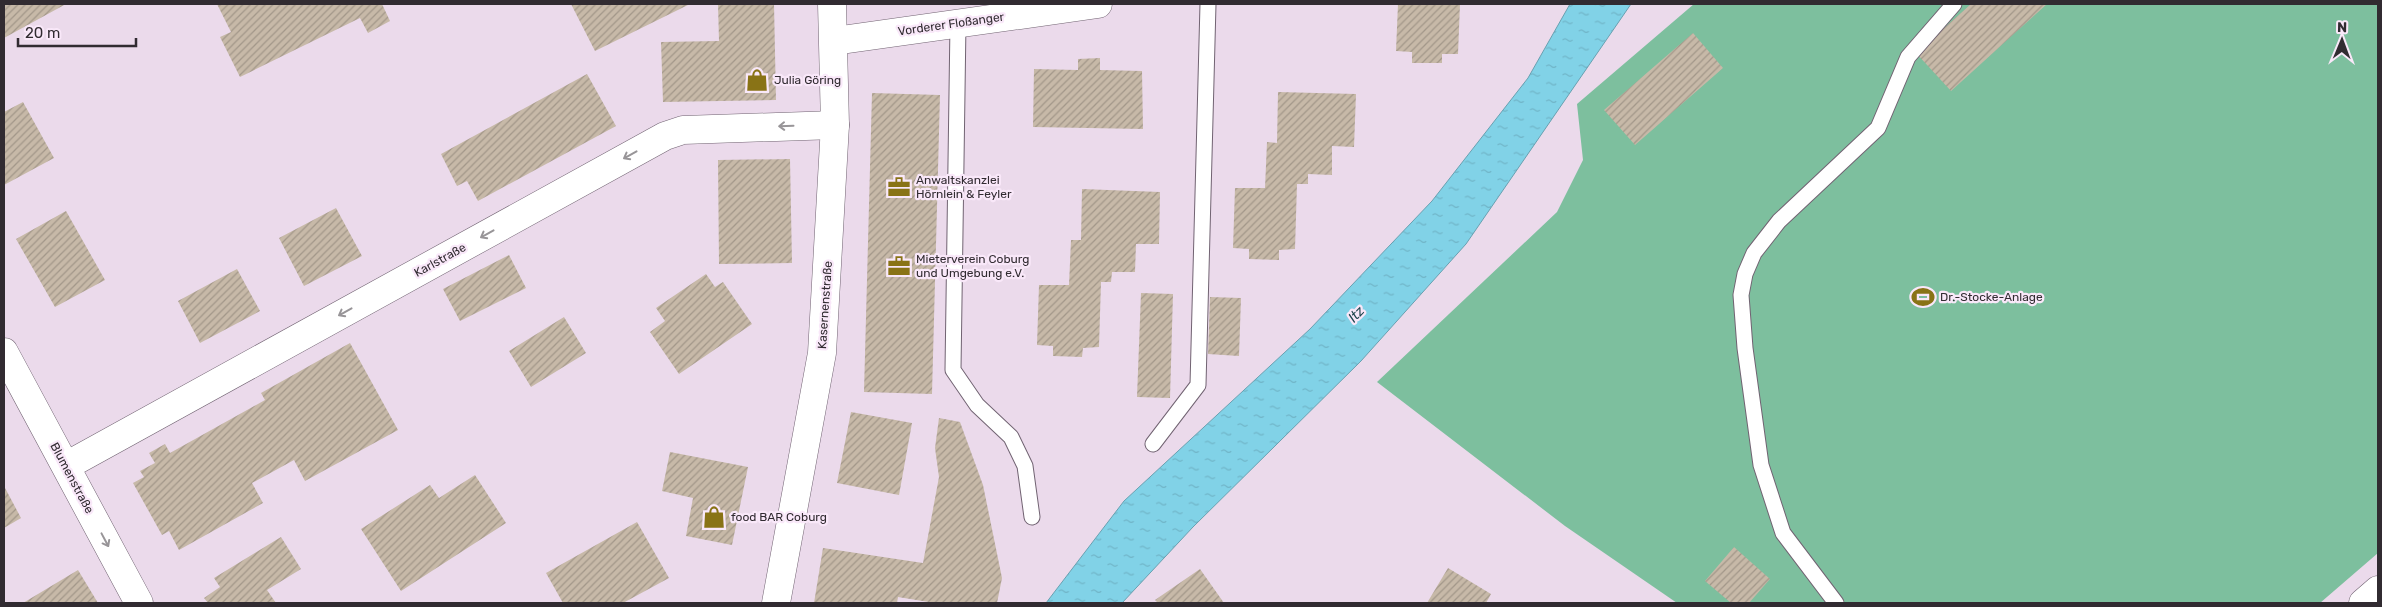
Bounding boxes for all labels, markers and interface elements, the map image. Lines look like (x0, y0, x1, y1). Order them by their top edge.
street label: Vorderer Floßanger (897, 10, 1005, 38)
scale bar (18, 15, 135, 47)
north arrow (2317, 15, 2367, 65)
text: N (2337, 19, 2347, 36)
text: 20 m (25, 24, 60, 42)
shop icon: Julia Göring (744, 67, 770, 93)
place label: Julia Göring (774, 73, 841, 87)
one-way arrow (778, 122, 794, 131)
one-way arrow (623, 151, 637, 161)
place label: Anwaltskanzlei Hörnlein & Feyler (916, 173, 1012, 201)
office icon: Anwaltskanzlei Hörnlein & Feyler (886, 174, 912, 200)
one-way arrow (480, 229, 495, 239)
street label: Karlstraße (412, 240, 469, 280)
place label: Mieterverein Coburg und Umgebung e.V. (916, 252, 1029, 280)
office icon: Mieterverein Coburg und Umgebung e.V. (886, 253, 912, 279)
street label: Kasernenstraße (815, 260, 835, 349)
sports icon: Dr.-Stocke-Anlage (1910, 284, 1936, 310)
place label: Dr.-Stocke-Anlage (1940, 290, 2043, 304)
water label: Itz (1345, 303, 1368, 326)
one-way arrow (338, 308, 353, 317)
street label: Blumenstraße (47, 440, 97, 516)
shop icon: food BAR Coburg (701, 504, 727, 530)
place label: food BAR Coburg (731, 510, 827, 524)
one-way arrow (101, 532, 110, 547)

